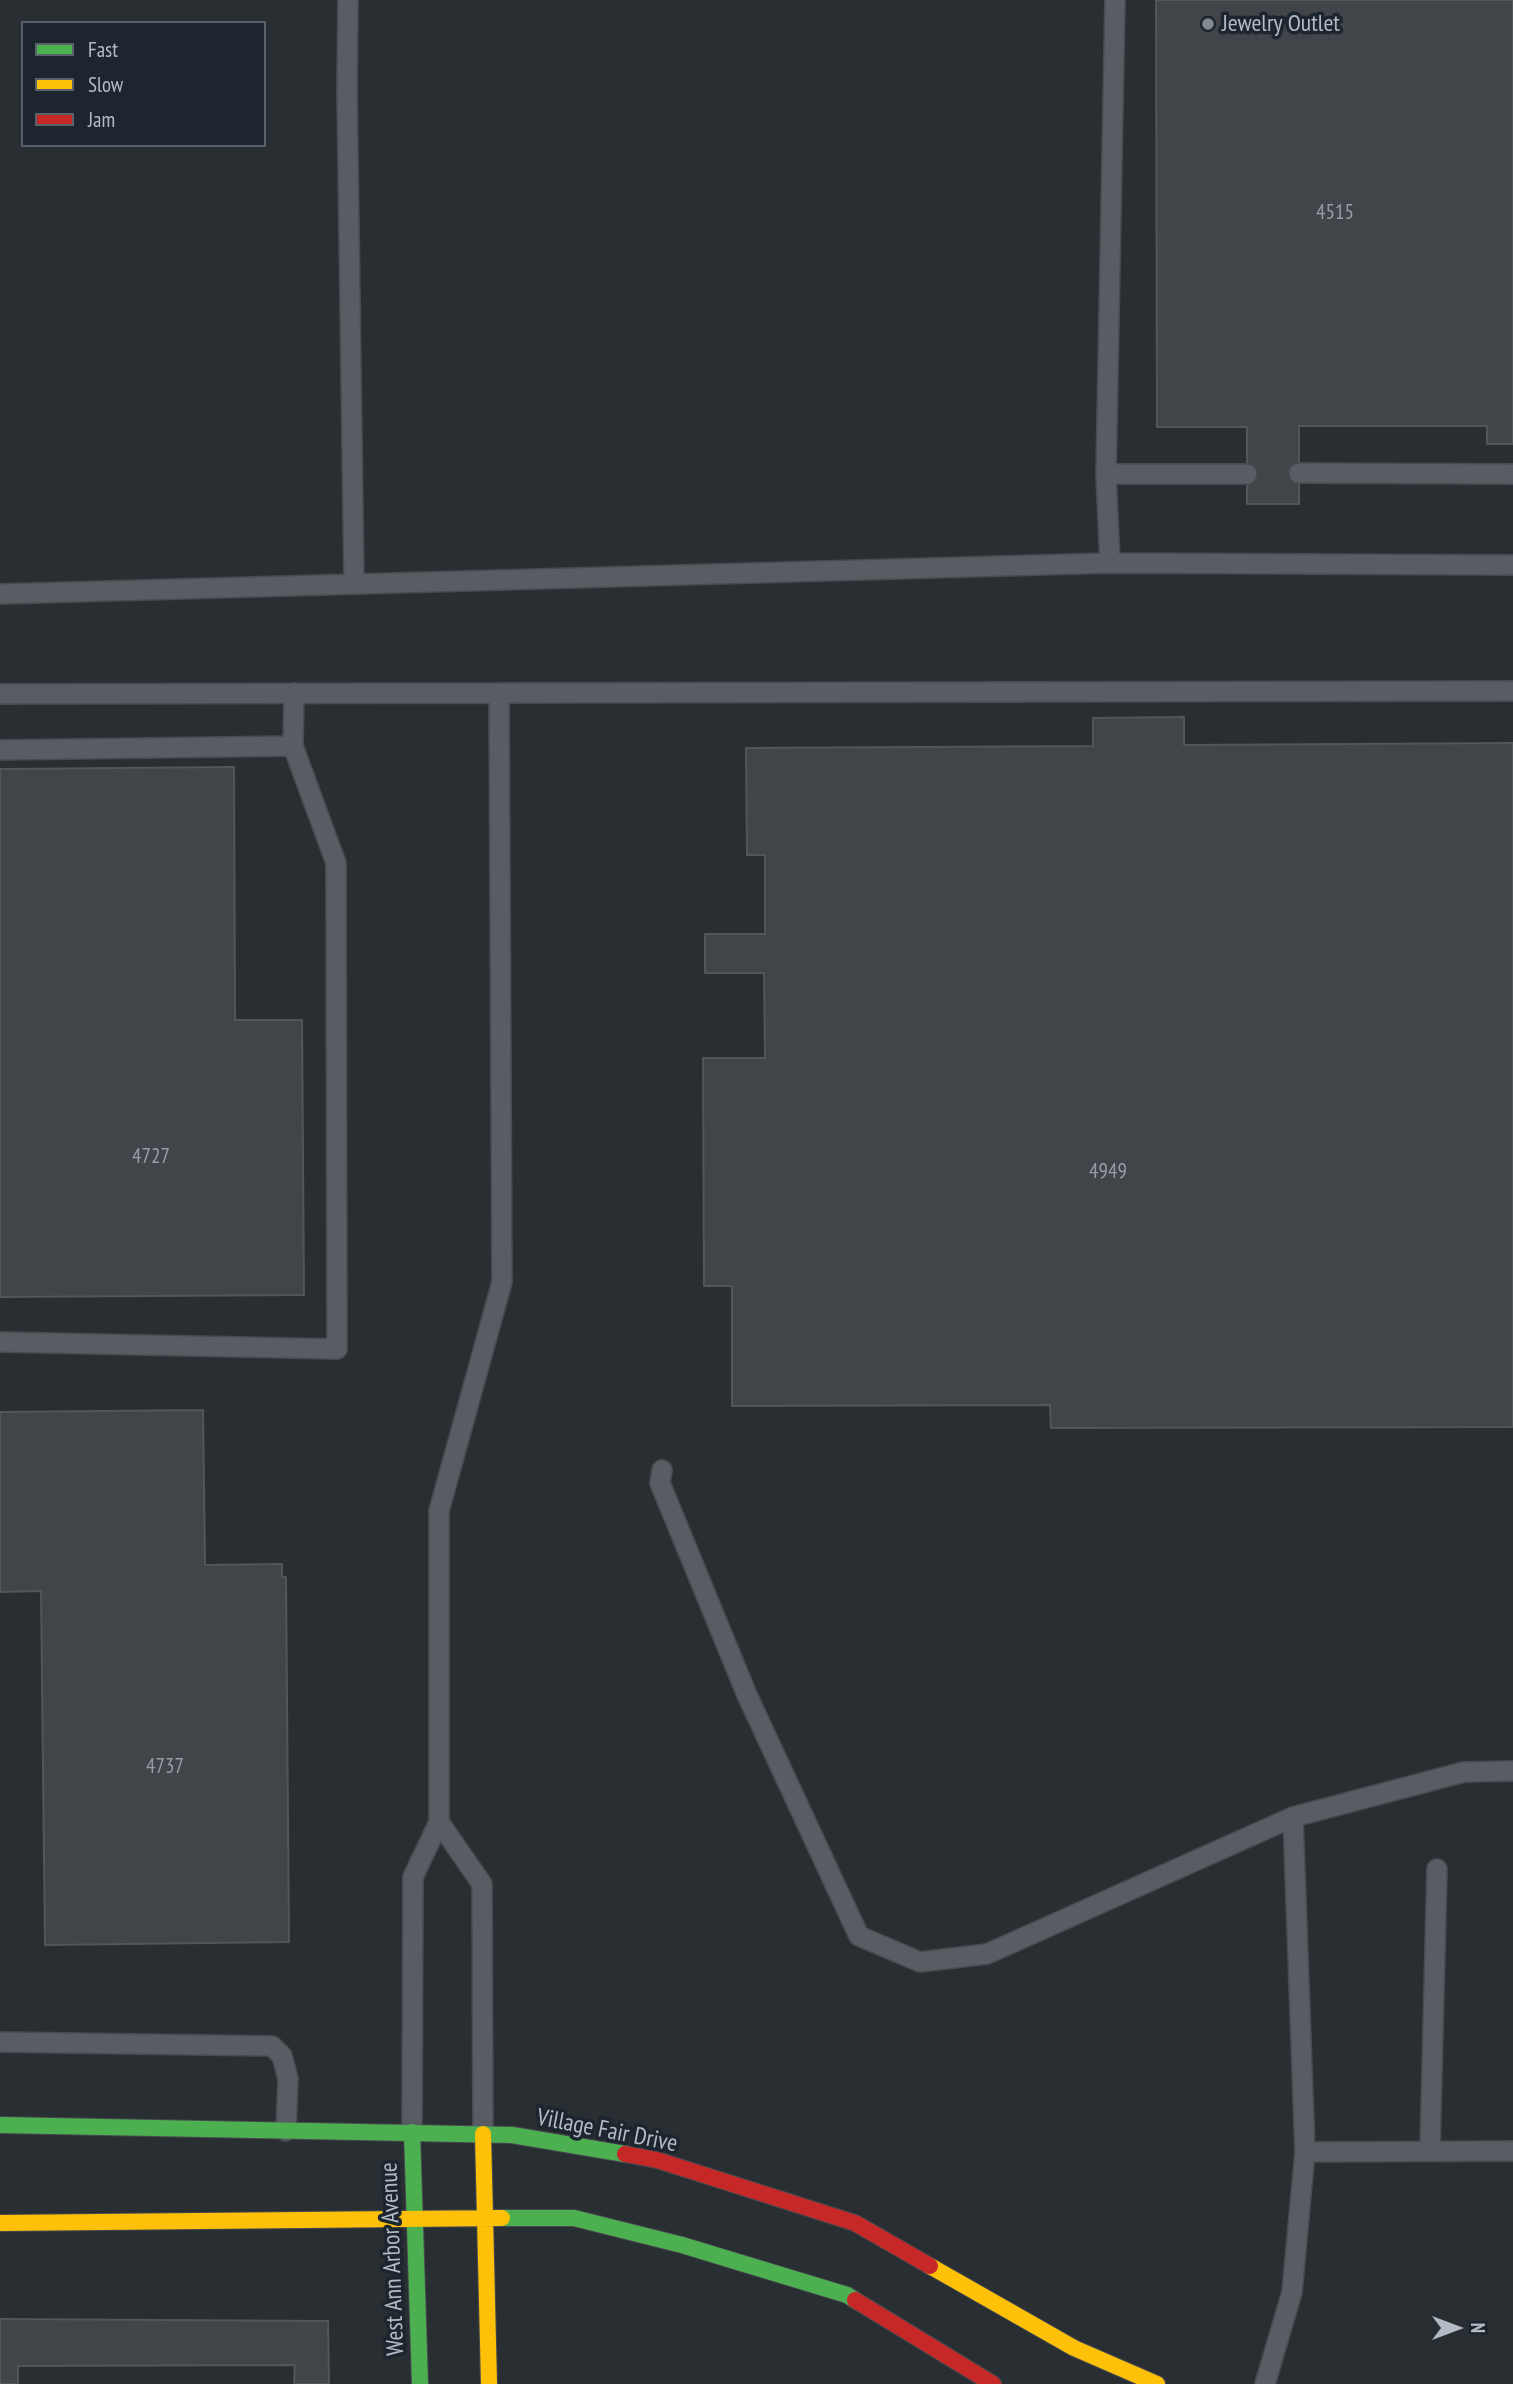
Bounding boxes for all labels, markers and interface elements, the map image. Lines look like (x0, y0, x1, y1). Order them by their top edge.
place label: Jewelry Outlet (1222, 10, 1340, 38)
marker: Jewelry Outlet (1200, 16, 1216, 32)
legend (21, 21, 266, 147)
text: Fast (88, 36, 118, 63)
text: Slow (88, 71, 123, 98)
text: Jam (88, 106, 115, 133)
house number: 4515 (1316, 200, 1354, 226)
house number: 4727 (132, 1144, 170, 1170)
house number: 4949 (1089, 1159, 1127, 1185)
house number: 4737 (146, 1754, 184, 1780)
street label: Village Fair Drive (534, 2103, 680, 2159)
street label: West Ann Arbor Avenue (375, 2162, 411, 2356)
north arrow (1422, 2293, 1492, 2363)
text: N (1466, 2323, 1490, 2333)

